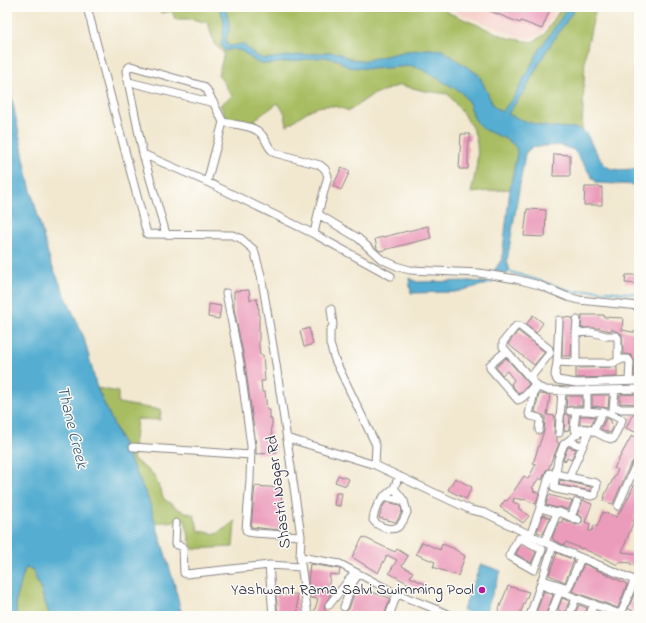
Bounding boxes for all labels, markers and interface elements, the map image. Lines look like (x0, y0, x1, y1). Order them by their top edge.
water label: Thane Creek (50, 383, 95, 473)
street label: Shastri Nagar Rd (260, 434, 298, 550)
place label: Yashwant Rama Salvi Swimming Pool (231, 578, 474, 602)
marker: Yashwant Rama Salvi Swimming Pool (477, 585, 487, 595)

